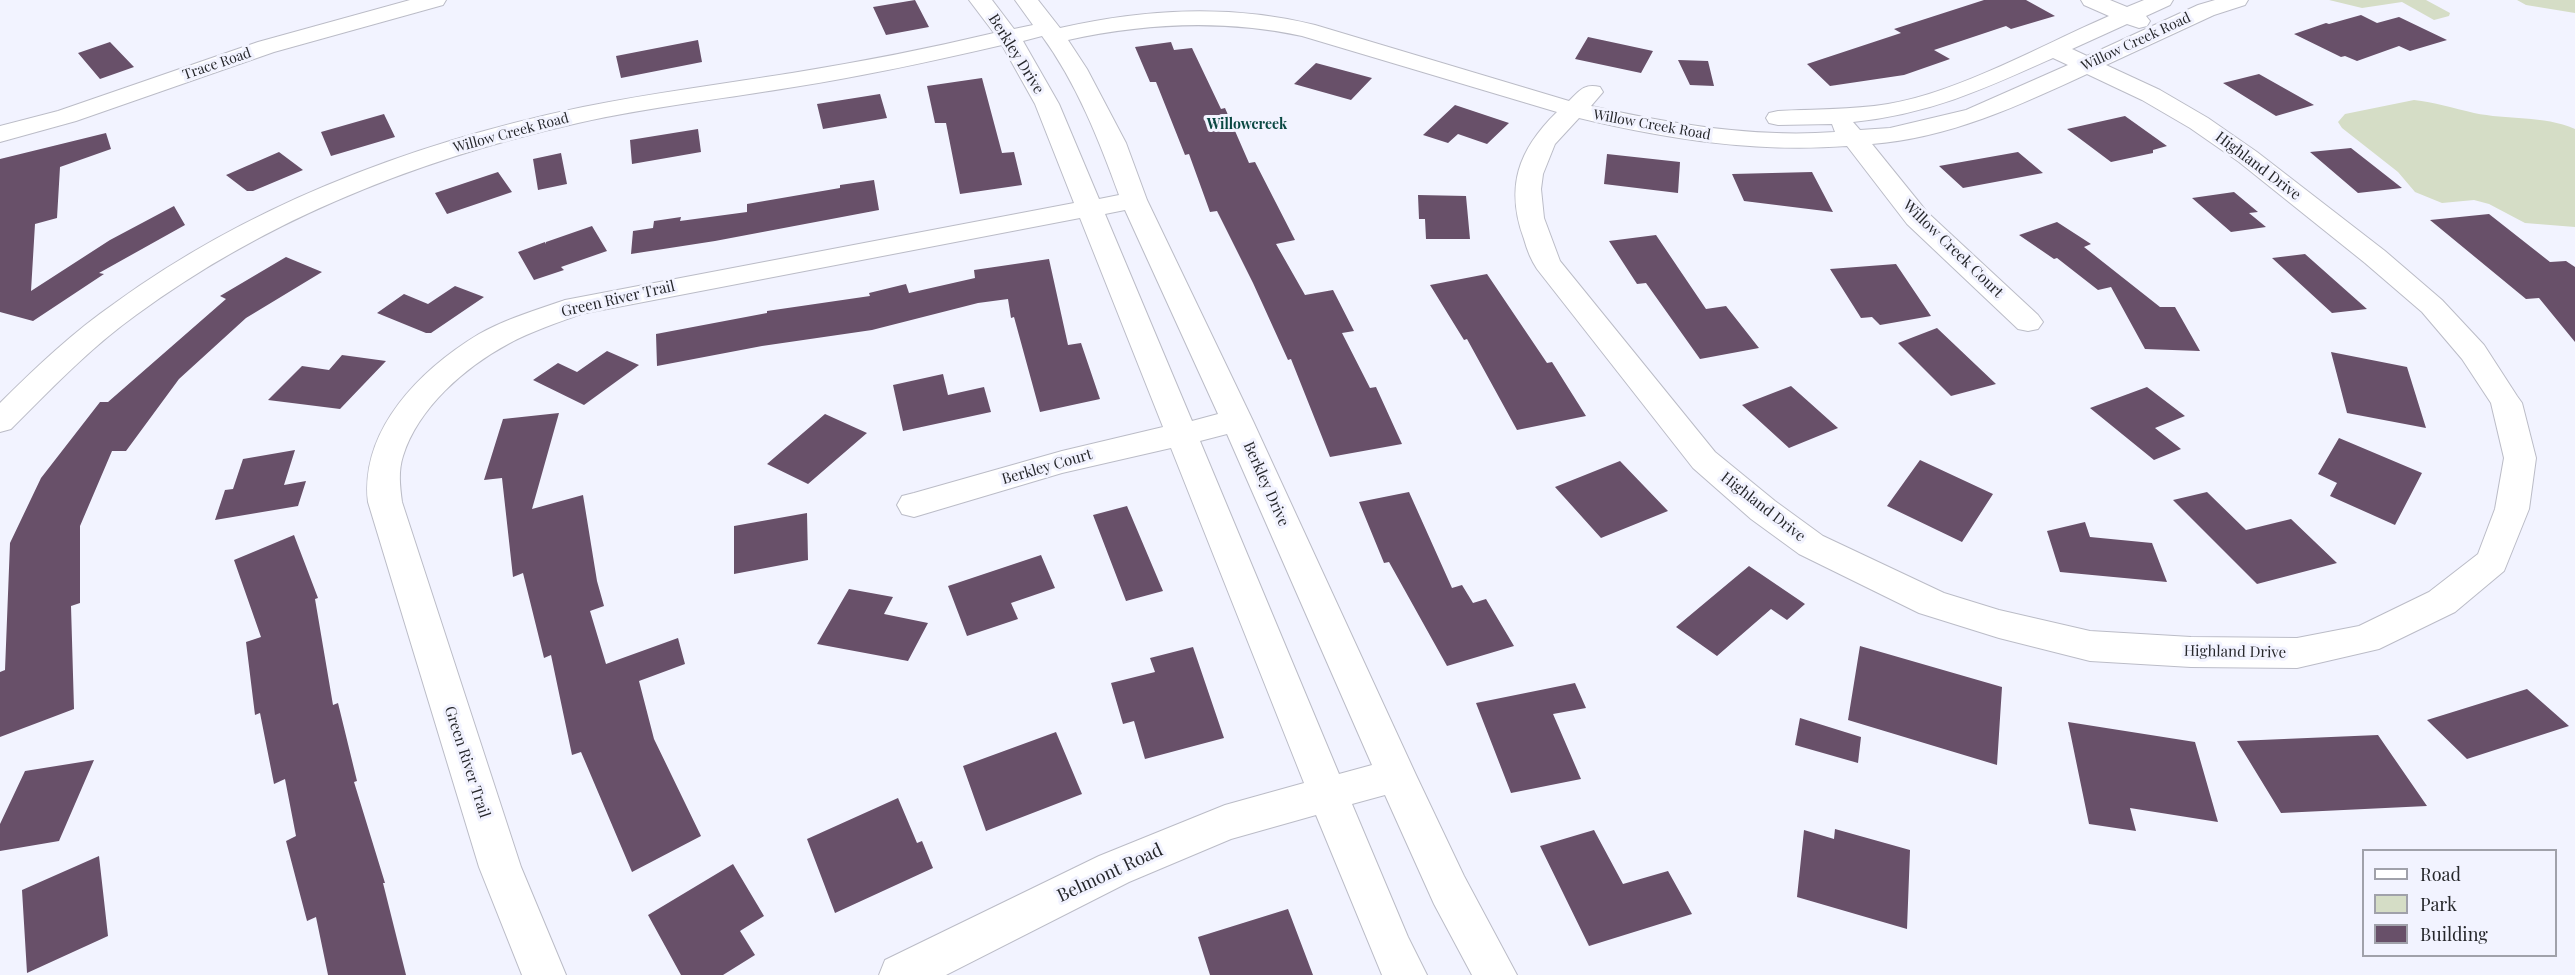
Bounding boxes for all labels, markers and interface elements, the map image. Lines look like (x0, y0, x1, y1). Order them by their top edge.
street label: Willow Creek Road (2079, 9, 2193, 75)
street label: Berkley Drive (984, 11, 1048, 97)
street label: Trace Road (181, 44, 253, 84)
street label: Willow Creek Road (1592, 106, 1712, 144)
street label: Willow Creek Road (451, 109, 571, 157)
district label: Willowcreek (1207, 117, 1287, 133)
street label: Highland Drive (2212, 128, 2304, 204)
street label: Willow Creek Court (1899, 196, 2007, 302)
street label: Green River Trail (559, 277, 677, 321)
street label: Berkley Drive (1239, 439, 1293, 529)
street label: Berkley Court (1000, 446, 1094, 488)
street label: Highland Drive (1717, 468, 1809, 546)
street label: Highland Drive (2184, 642, 2286, 662)
street label: Green River Trail (440, 704, 494, 820)
street label: Belmont Road (1054, 839, 1166, 907)
legend (2362, 849, 2557, 957)
text: Road (2420, 862, 2461, 886)
text: Park (2420, 892, 2457, 916)
text: Building (2420, 922, 2488, 946)

